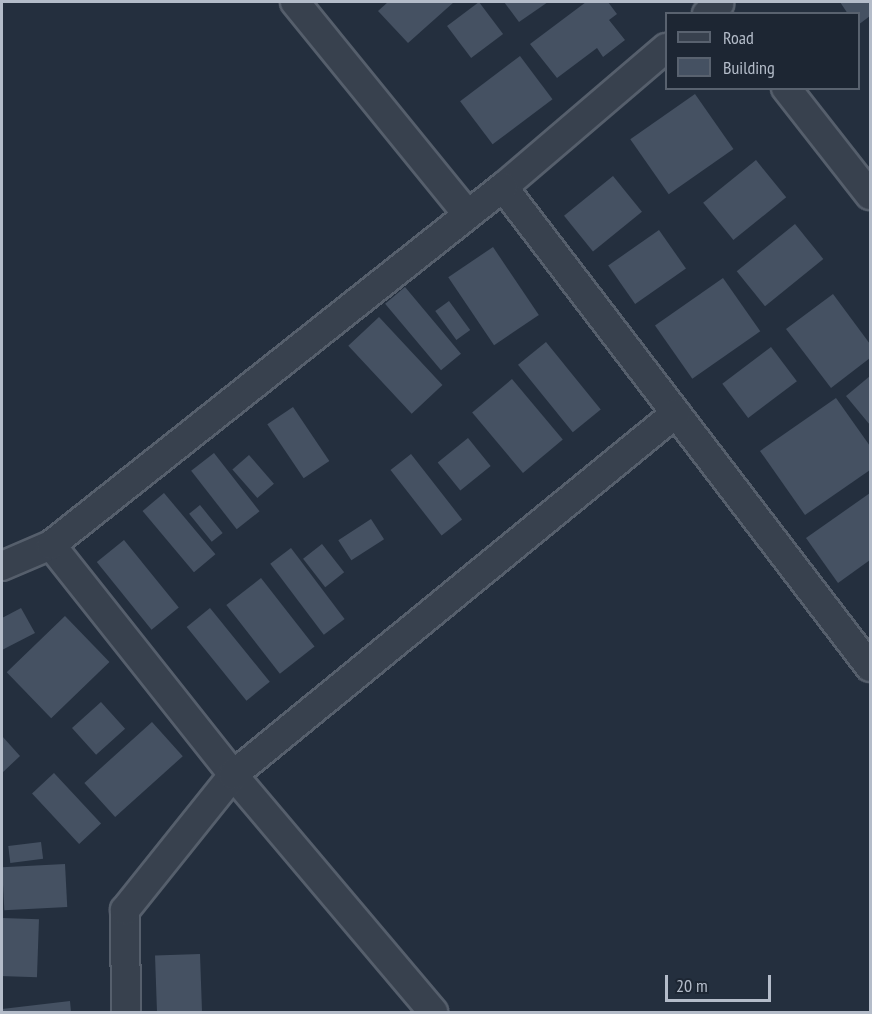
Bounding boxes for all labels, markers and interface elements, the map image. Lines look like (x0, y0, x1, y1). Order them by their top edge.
legend (665, 12, 860, 90)
text: Road (723, 26, 754, 49)
text: Building (723, 56, 775, 79)
scale bar (668, 963, 774, 1001)
text: 20 m (676, 974, 708, 997)

